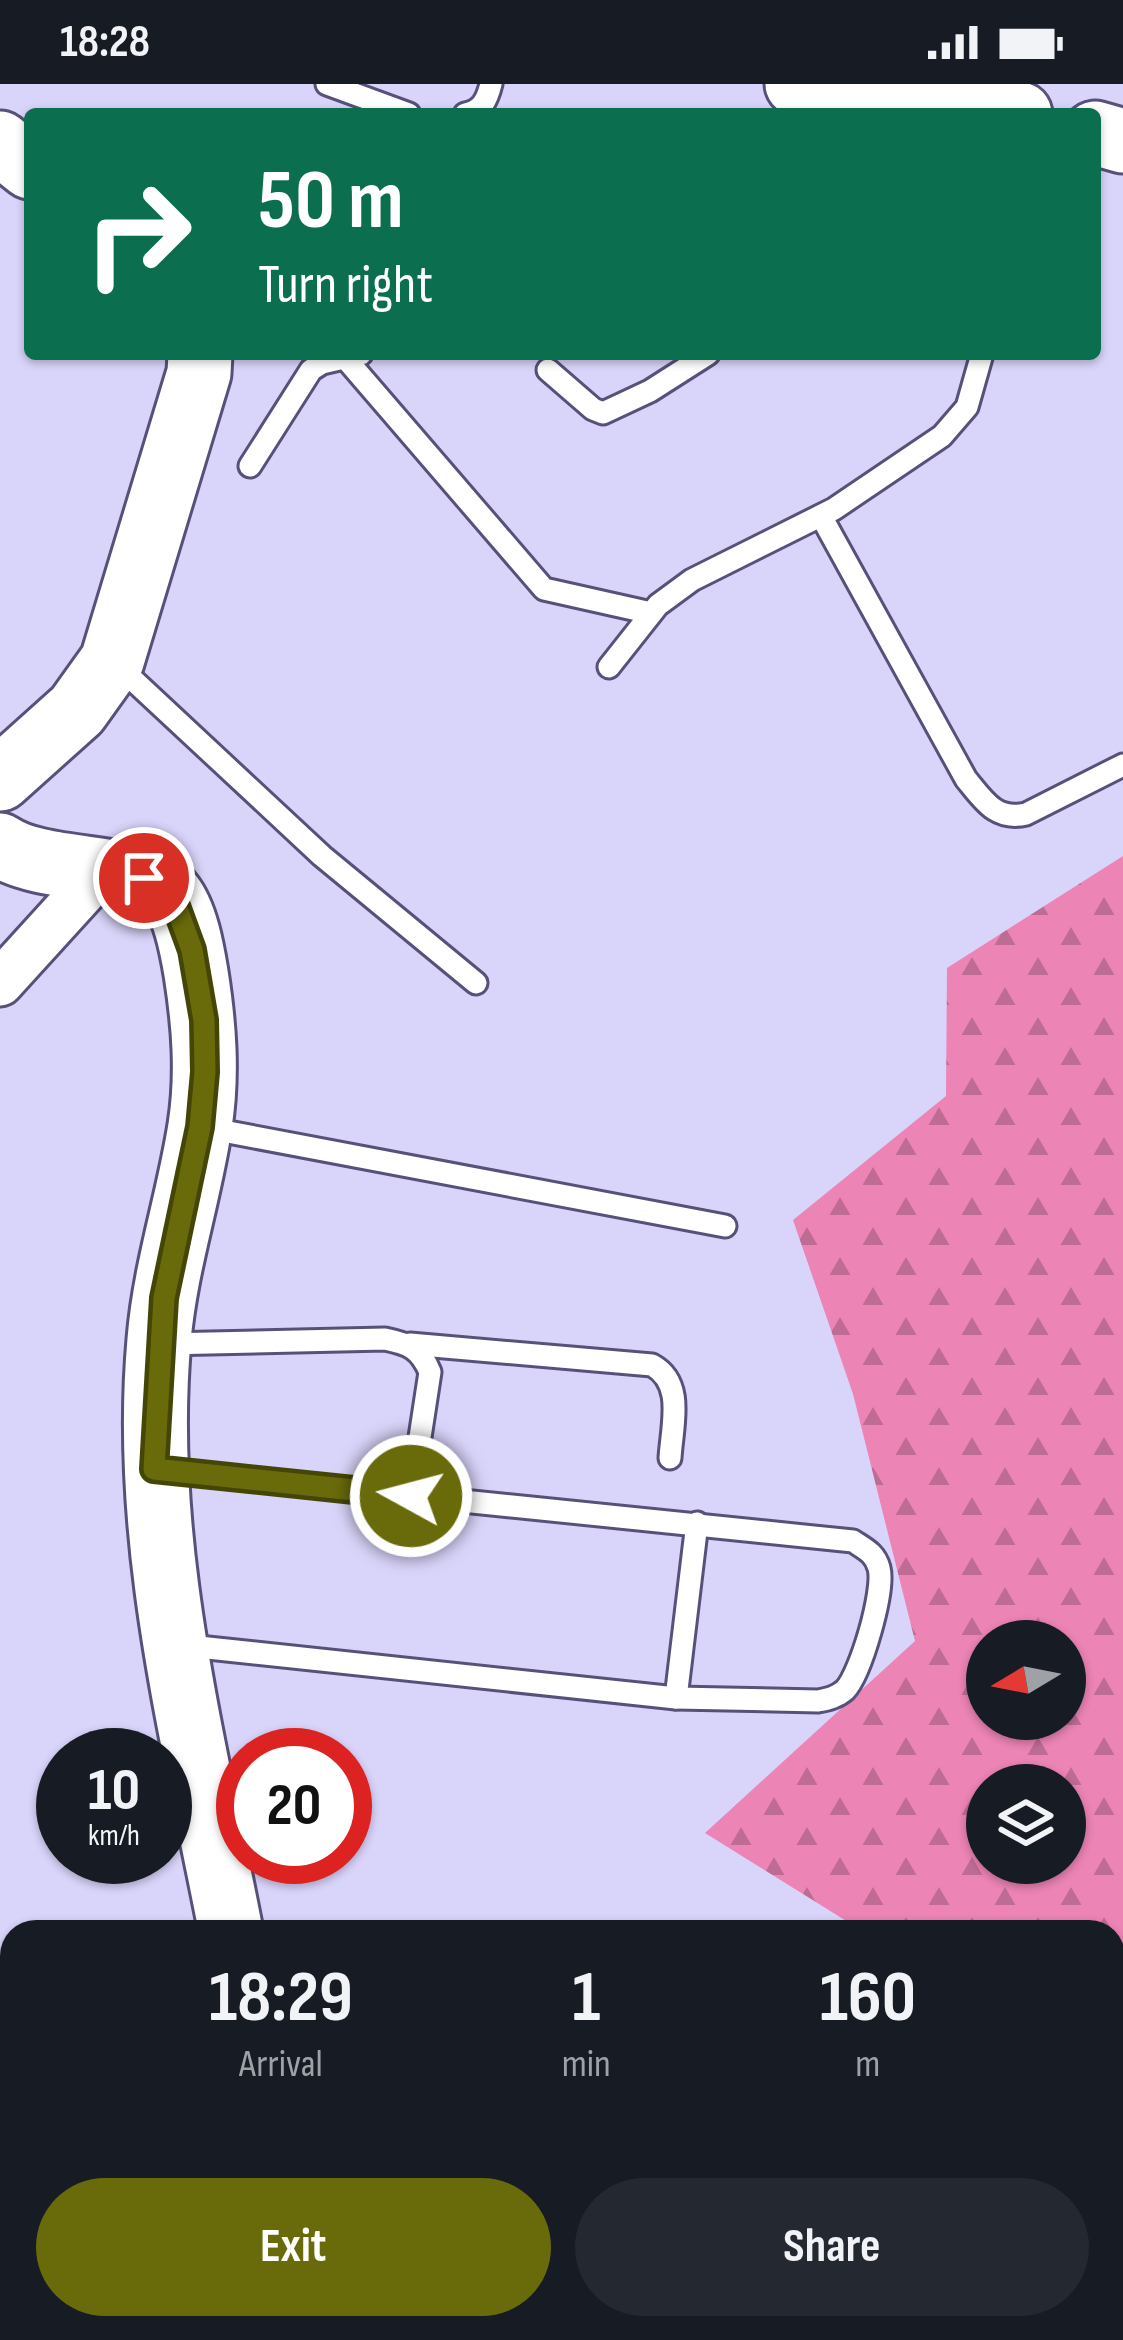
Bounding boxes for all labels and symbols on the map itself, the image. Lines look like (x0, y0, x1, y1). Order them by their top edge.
pin (93, 827, 195, 929)
position arrow (348, 1433, 474, 1559)
north arrow (966, 1620, 1086, 1740)
speed limit sign: 20 (216, 1728, 372, 1884)

